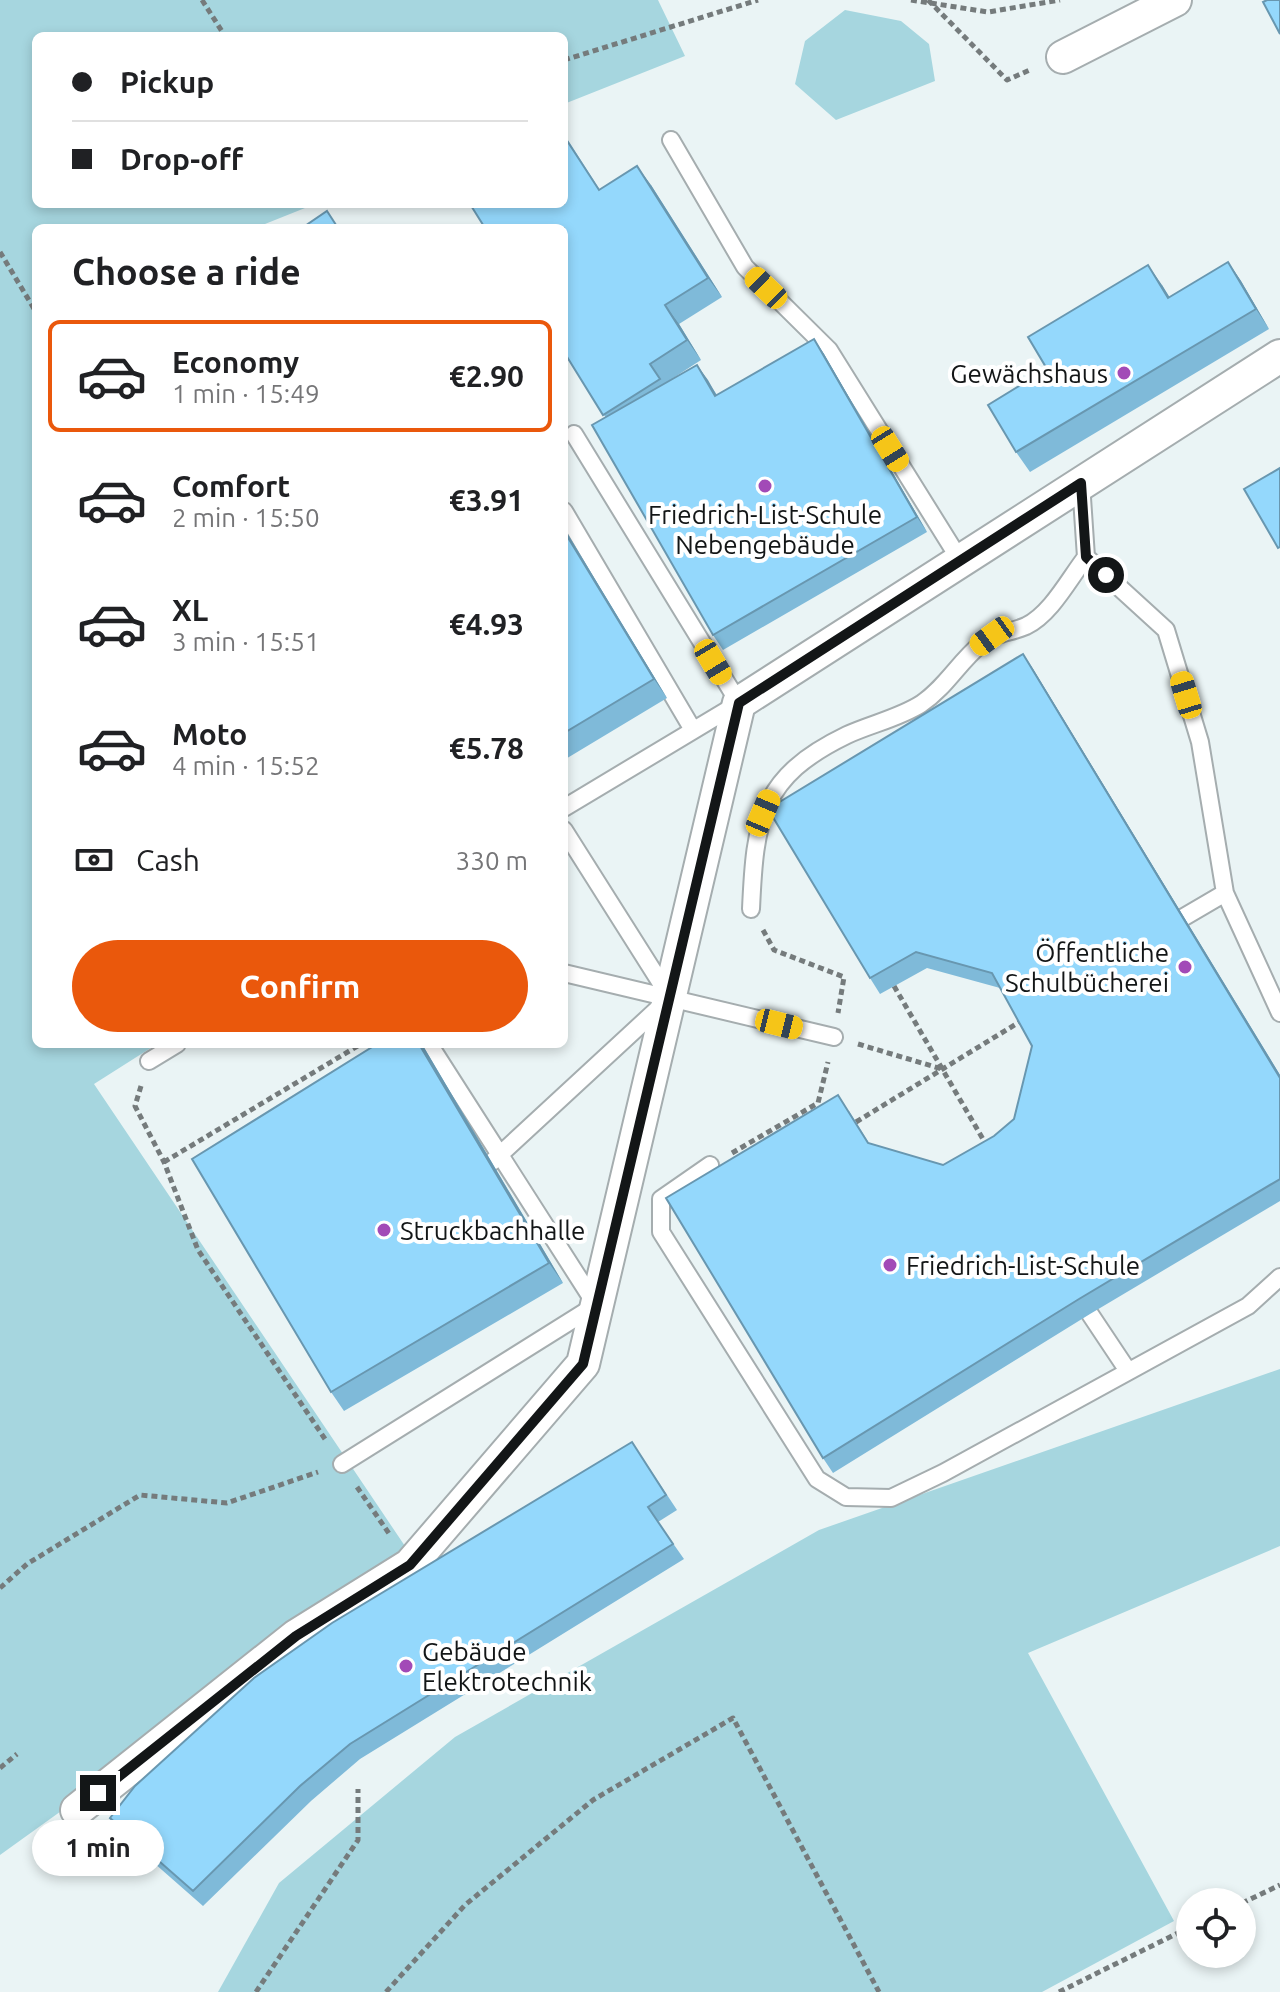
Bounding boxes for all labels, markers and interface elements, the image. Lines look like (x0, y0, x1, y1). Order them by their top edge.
text: Pickup (120, 65, 214, 99)
text: Drop-off (120, 142, 243, 176)
text: Choose a ride (72, 251, 301, 292)
car (740, 263, 792, 313)
icon: car (76, 340, 148, 412)
text: Economy (172, 345, 299, 379)
text: €2.90 (449, 359, 524, 393)
place label: Gewächshaus (950, 359, 1108, 388)
marker: Gewächshaus (1115, 364, 1133, 382)
text: 1 min · 15:49 (172, 379, 320, 408)
car (867, 422, 913, 476)
icon: car (76, 464, 148, 536)
text: Comfort (172, 469, 290, 503)
marker: Friedrich-List-Schule Nebengebäude (756, 477, 774, 495)
text: €3.91 (449, 483, 524, 517)
place label: Friedrich-List-Schule Nebengebäude (648, 500, 882, 559)
text: 2 min · 15:50 (172, 503, 320, 532)
route start (1088, 557, 1124, 593)
icon: car (76, 588, 148, 660)
text: XL (172, 593, 208, 627)
text: €4.93 (449, 607, 524, 641)
car (966, 612, 1018, 660)
text: 3 min · 15:51 (172, 627, 320, 656)
car (690, 635, 736, 689)
car (1168, 669, 1204, 721)
icon: car (76, 712, 148, 784)
text: Moto (172, 717, 247, 751)
text: €5.78 (449, 731, 524, 765)
text: 4 min · 15:52 (172, 751, 320, 780)
car (743, 786, 783, 840)
icon: cash (72, 838, 116, 882)
text: Cash (136, 843, 200, 877)
text: 330 m (456, 846, 528, 875)
place label: Öffentliche Schulbücherei (1005, 938, 1169, 997)
button: Confirm (72, 940, 528, 1032)
marker: Öffentliche Schulbücherei (1176, 958, 1194, 976)
car (753, 1007, 805, 1041)
place label: Struckbachhalle (400, 1216, 585, 1245)
marker: Struckbachhalle (375, 1221, 393, 1239)
place label: Friedrich-List-Schule (906, 1251, 1140, 1280)
marker: Friedrich-List-Schule (881, 1256, 899, 1274)
place label: Gebäude Elektrotechnik (422, 1637, 592, 1696)
marker: Gebäude Elektrotechnik (397, 1657, 415, 1675)
route end (80, 1775, 116, 1811)
callout: 1 min (32, 1821, 164, 1877)
text: 1 min (65, 1833, 131, 1862)
map controls (1176, 1888, 1256, 1968)
button: locate (1176, 1888, 1256, 1968)

